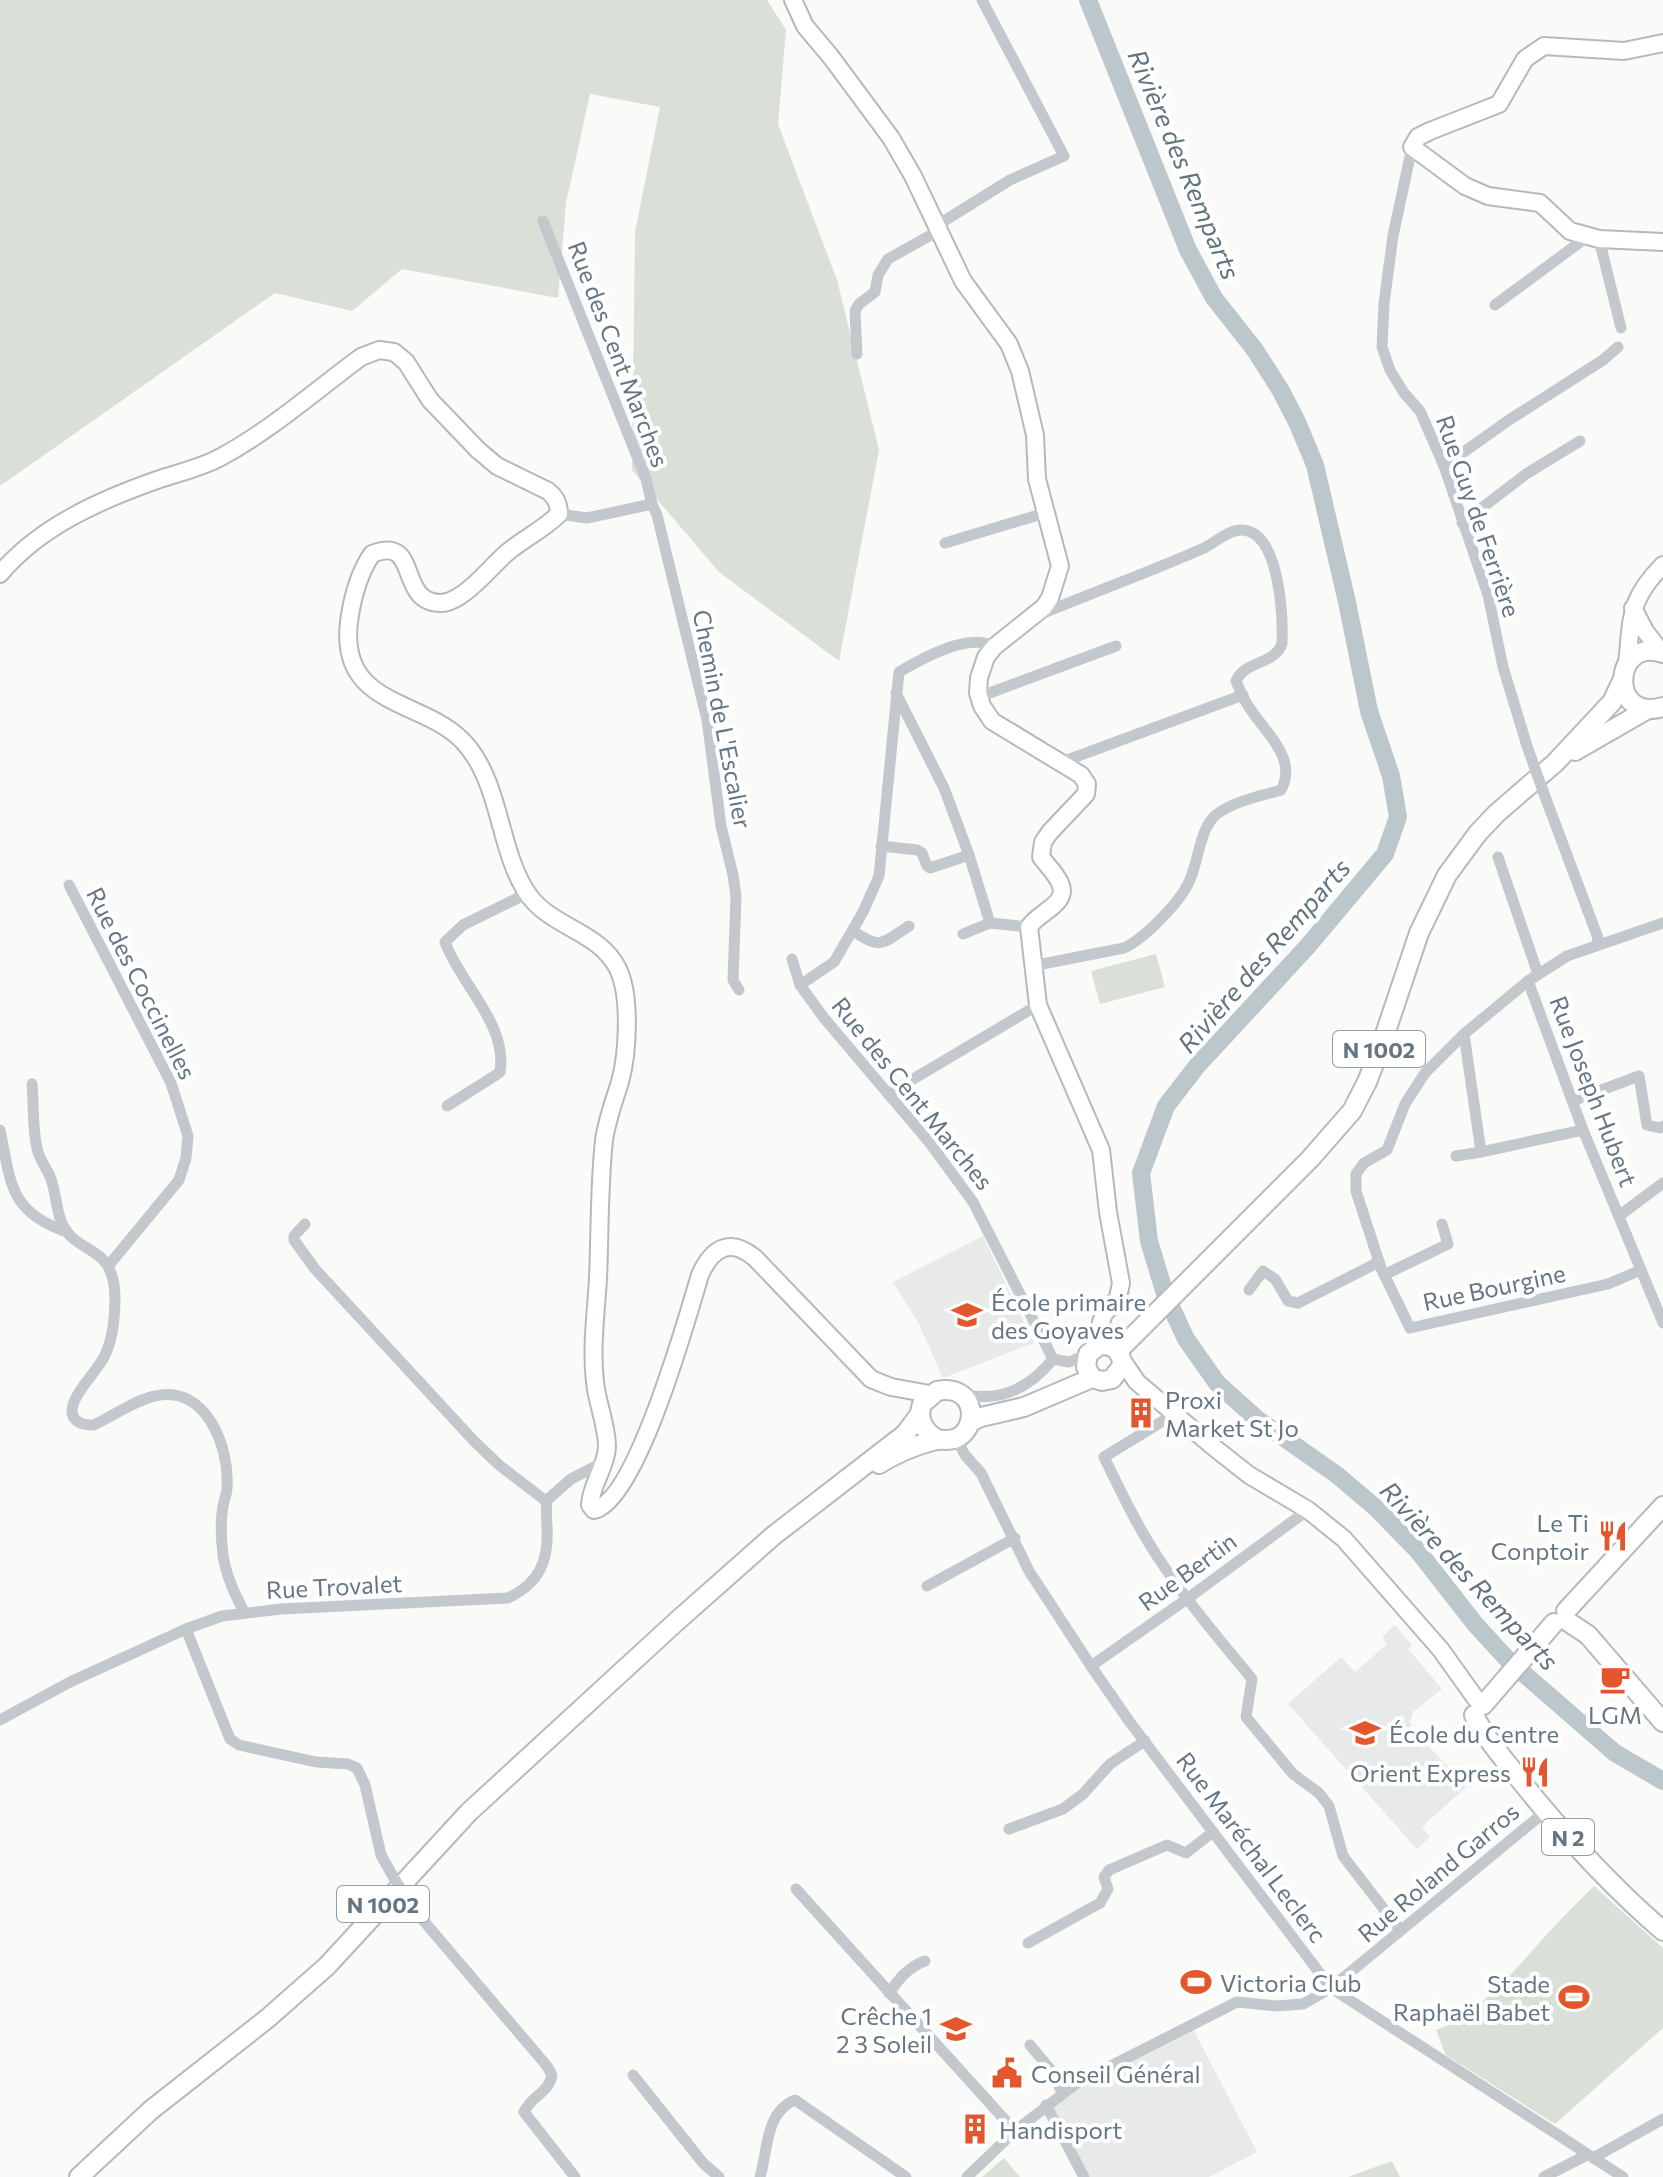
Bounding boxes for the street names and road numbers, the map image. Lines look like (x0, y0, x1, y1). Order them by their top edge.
street label: Rue des Cent Marches (563, 237, 675, 471)
street label: Rue Guy de Ferrière (1431, 411, 1527, 621)
street label: Chemin de L'Escalier (688, 607, 758, 831)
street label: Rue des Coccinelles (81, 882, 203, 1084)
street label: Rue des Cent Marches (826, 991, 1000, 1195)
street label: Rue Joseph Hubert (1544, 992, 1644, 1190)
road number: N 1002 (1333, 1031, 1425, 1067)
street label: Rue Bourgine (1420, 1258, 1568, 1316)
street label: Rue Bertin (1132, 1526, 1242, 1616)
street label: Rue Trovalet (265, 1568, 403, 1604)
street label: Rue Maréchal Leclerc (1171, 1746, 1333, 1948)
street label: Rue Roland Garros (1352, 1796, 1524, 1948)
road number: N 2 (1542, 1819, 1594, 1855)
road number: N 1002 (337, 1886, 429, 1922)

